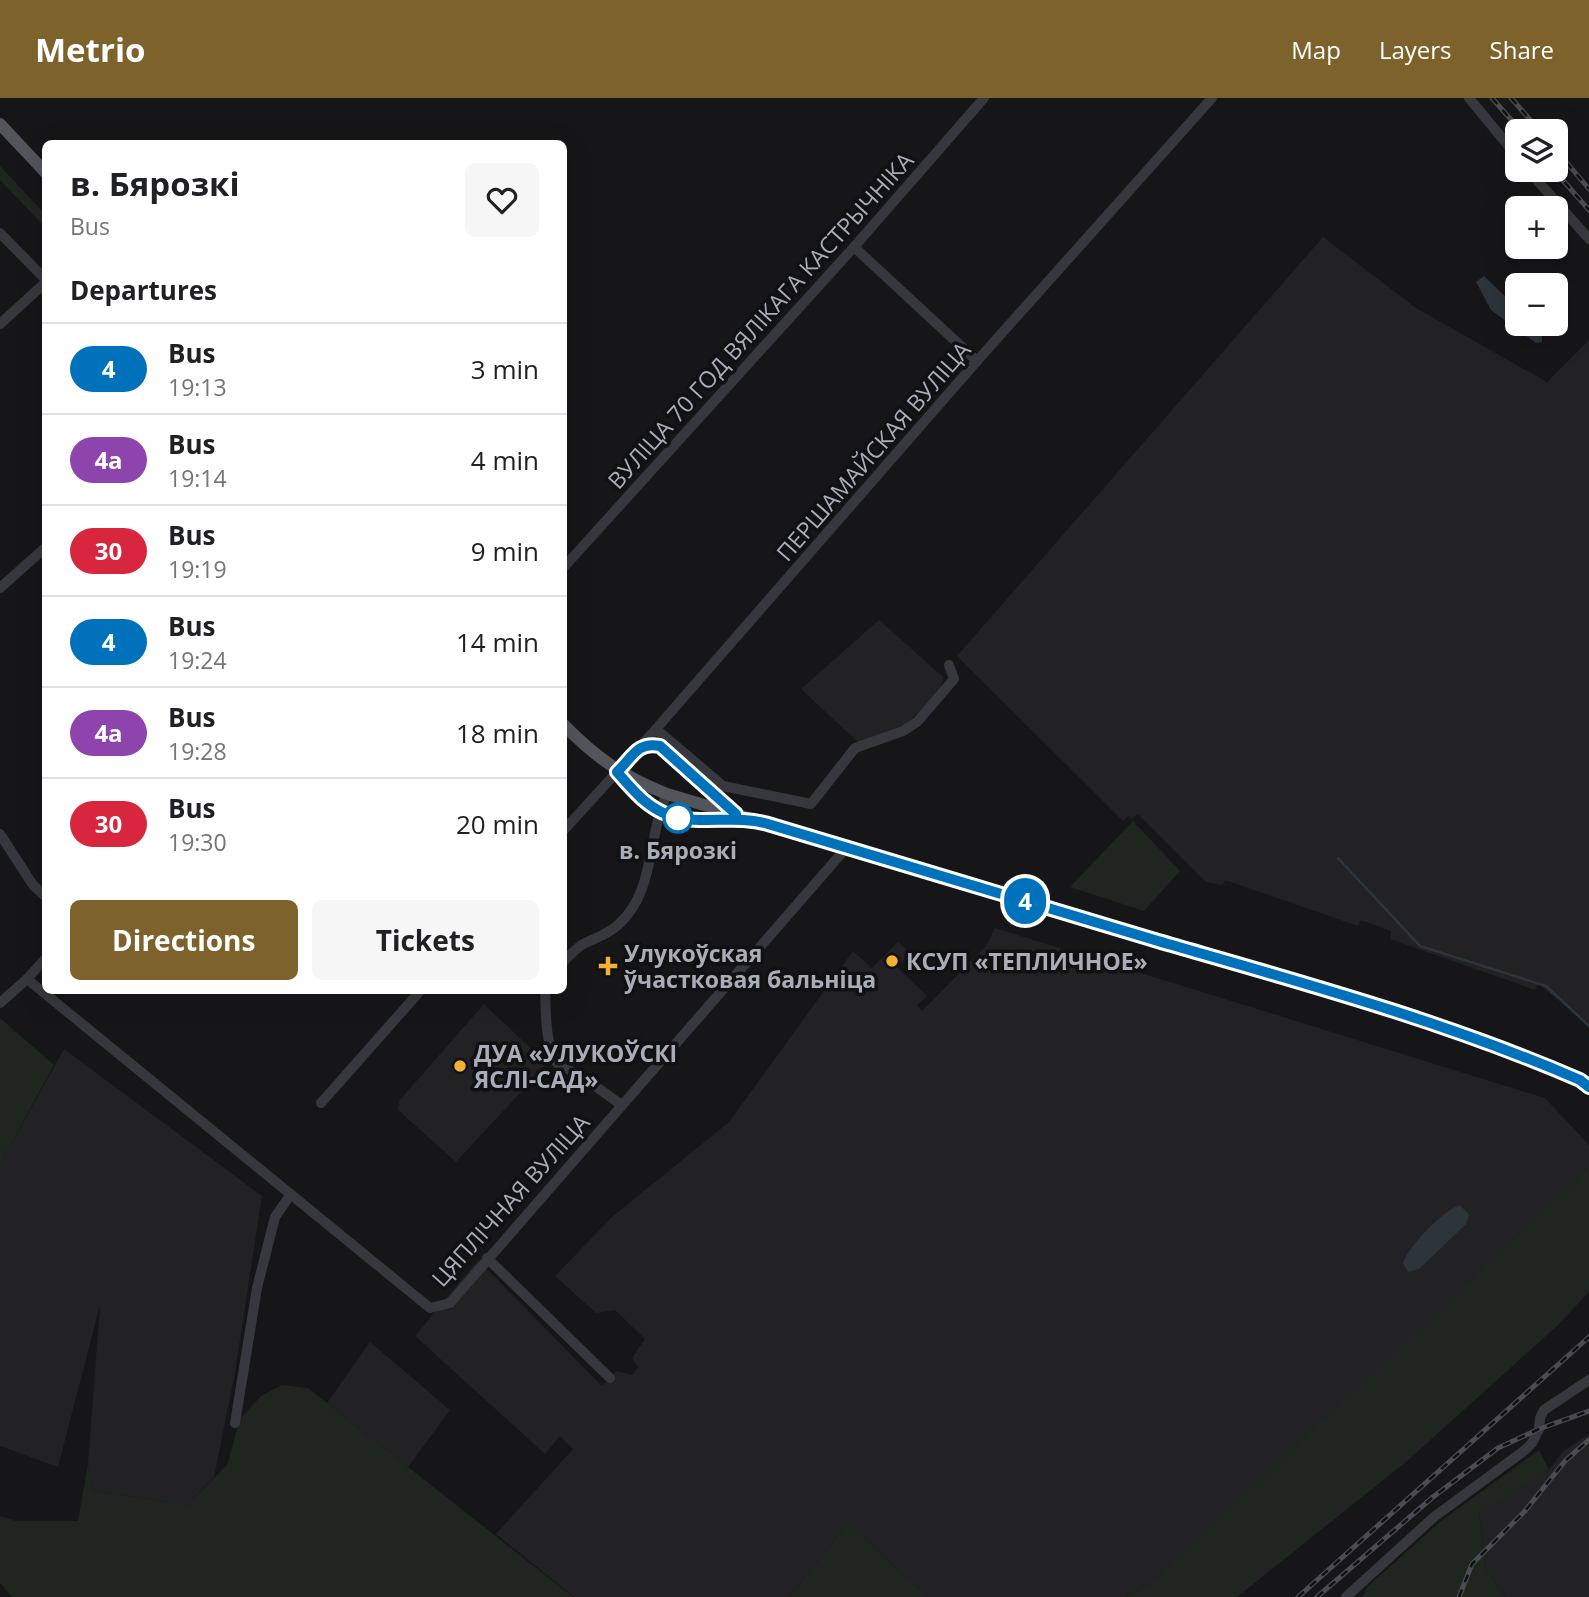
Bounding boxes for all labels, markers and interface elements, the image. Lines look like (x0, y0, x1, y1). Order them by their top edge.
text: Metrio (35, 27, 145, 72)
text: Map (1291, 33, 1341, 66)
text: Layers (1379, 33, 1452, 66)
text: Share (1490, 33, 1554, 66)
map controls (1505, 119, 1568, 336)
button: layers (1505, 119, 1568, 182)
street label: ВУЛІЦА 70 ГОД ВЯЛІКАГА КАСТРЫЧНІКА (600, 144, 920, 495)
text: в. Бярозкі (70, 161, 240, 206)
button: heart (465, 163, 539, 237)
button: + (1505, 196, 1568, 259)
text: Bus (70, 210, 110, 242)
text: Departures (70, 272, 217, 308)
button: − (1505, 273, 1568, 336)
street label: ПЕРШАМАЙСКАЯ ВУЛІЦА (769, 334, 978, 568)
text: Bus (168, 335, 215, 371)
text: 3 min (471, 351, 539, 387)
text: 4 (102, 352, 115, 385)
text: 19:13 (168, 371, 227, 403)
text: Bus (168, 426, 215, 462)
text: 4 min (471, 442, 539, 478)
text: 4а (94, 443, 123, 476)
text: 19:14 (168, 462, 227, 494)
text: Bus (168, 517, 215, 553)
text: 9 min (471, 533, 539, 569)
text: 30 (95, 534, 122, 567)
text: 19:19 (168, 553, 227, 585)
text: Bus (168, 608, 215, 644)
text: 14 min (456, 624, 539, 660)
text: 4 (102, 625, 115, 658)
text: 19:24 (168, 644, 227, 676)
text: Bus (168, 699, 215, 735)
text: 18 min (456, 715, 539, 751)
text: 4а (94, 716, 123, 749)
text: 19:28 (168, 735, 227, 767)
text: Bus (168, 790, 215, 826)
marker: в. Бярозкі (663, 803, 693, 833)
text: 20 min (456, 806, 539, 842)
text: 30 (95, 807, 122, 840)
text: 19:30 (168, 826, 227, 858)
place label: в. Бярозкі (619, 834, 737, 866)
line badge: 4 (1002, 878, 1048, 924)
text: 4 (1018, 884, 1032, 917)
button: Directions (70, 900, 298, 980)
button: Tickets (312, 900, 539, 980)
place label: Улукоўская ўчастковая бальніца (624, 937, 876, 995)
place label: КСУП «ТЕПЛИЧНОЕ» (906, 945, 1148, 977)
marker: КСУП «ТЕПЛИЧНОЕ» (884, 953, 900, 969)
marker: Улукоўская ўчастковая бальніца (598, 956, 618, 976)
place label: ДУА «УЛУКОЎСКІ ЯСЛІ-САД» (473, 1037, 677, 1095)
marker: ДУА «УЛУКОЎСКІ ЯСЛІ-САД» (452, 1058, 468, 1074)
street label: ЦЯПЛІЧНАЯ ВУЛІЦА (424, 1106, 596, 1293)

